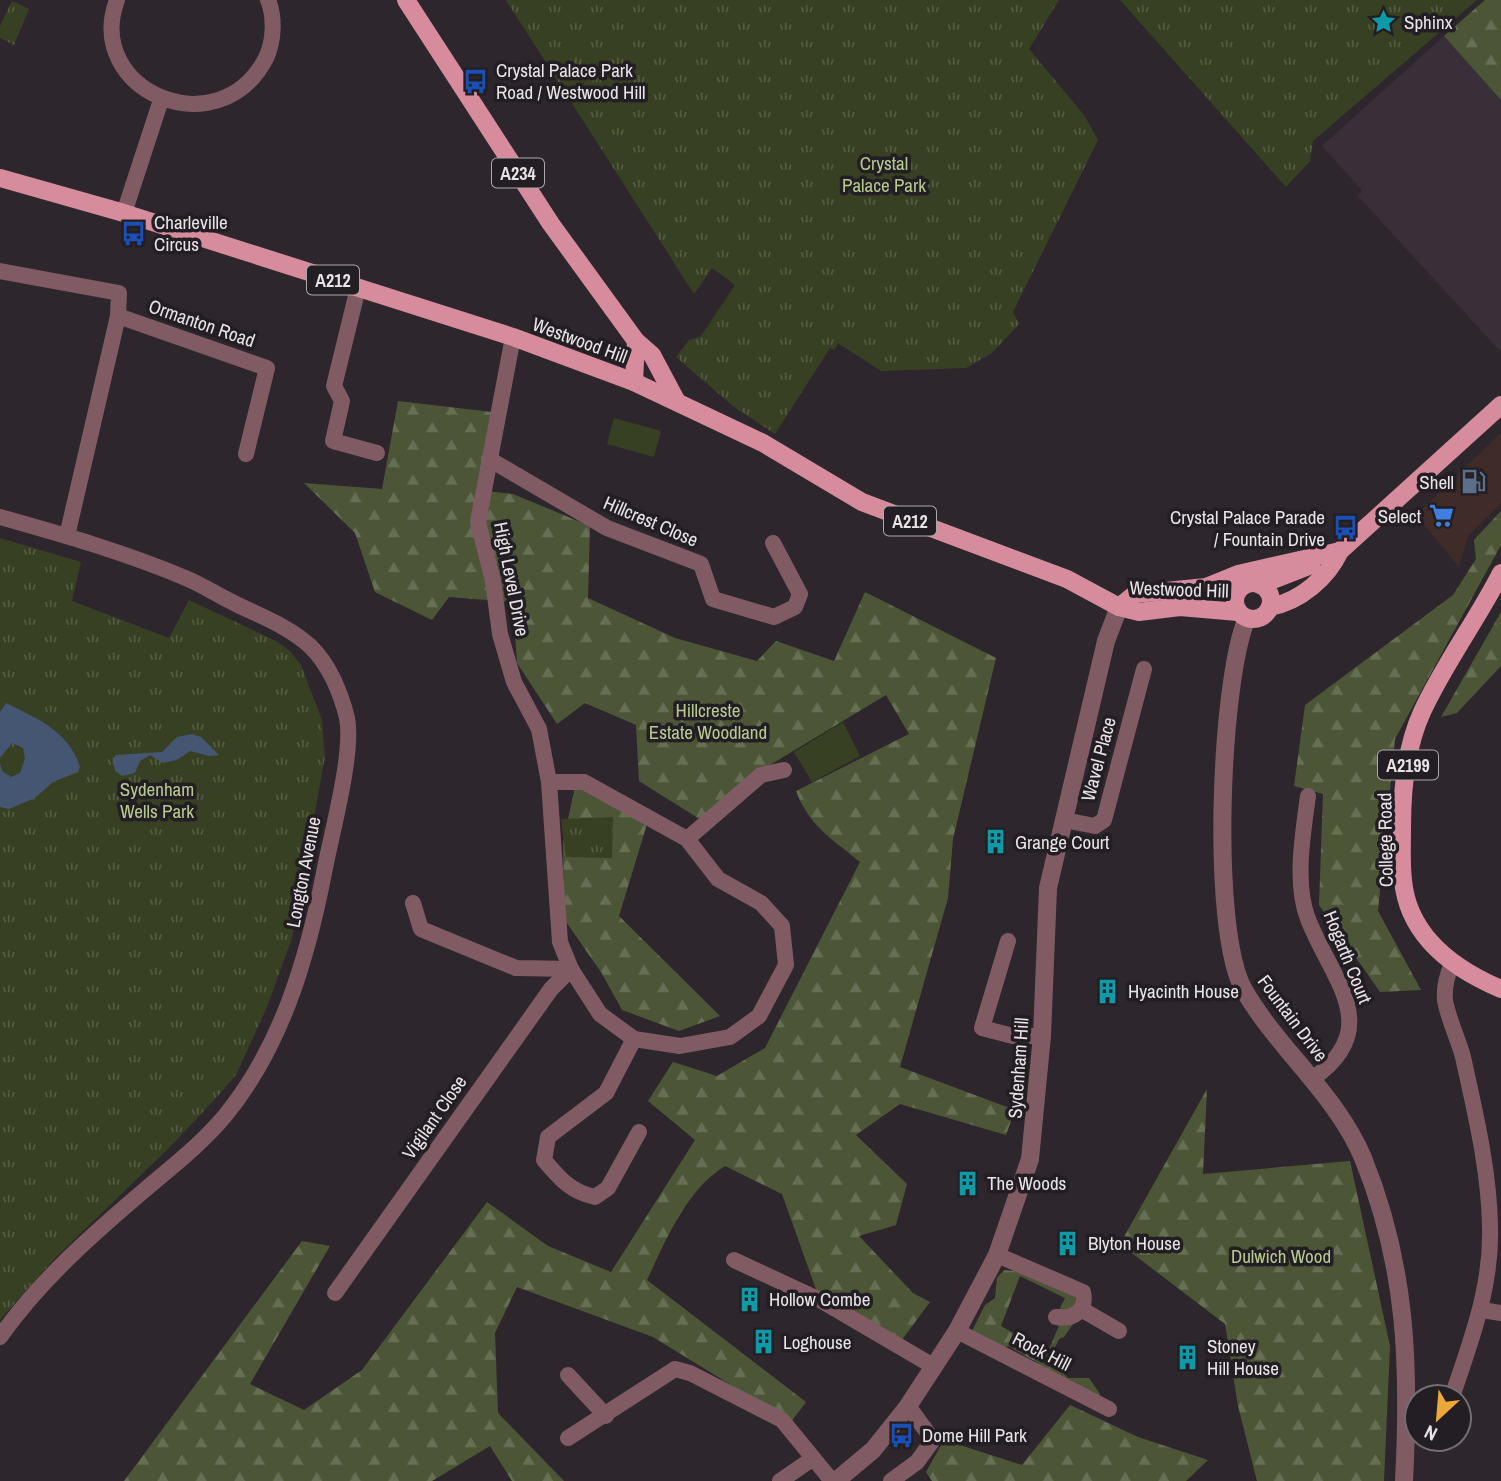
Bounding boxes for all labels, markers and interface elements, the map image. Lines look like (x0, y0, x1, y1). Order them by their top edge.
place icon: Sphinx (1370, 8, 1398, 36)
place label: Sphinx (1404, 9, 1453, 35)
place label: Crystal Palace Park Road / Westwood Hill (496, 57, 646, 105)
bus stop icon: Crystal Palace Park Road / Westwood Hill (462, 67, 490, 95)
park label: Crystal Palace Park (842, 150, 926, 198)
road number: A234 (492, 158, 544, 188)
place label: Charleville Circus (154, 209, 228, 257)
bus stop icon: Charleville Circus (120, 219, 148, 247)
road number: A212 (307, 266, 359, 294)
street label: Ormanton Road (145, 293, 259, 353)
street label: Westwood Hill (529, 311, 631, 369)
fuel station icon: Shell (1460, 468, 1488, 496)
place label: Shell (1419, 469, 1454, 495)
street label: Hillcrest Close (600, 489, 702, 553)
supermarket icon: Select (1427, 502, 1455, 530)
place label: Select (1378, 503, 1422, 529)
place label: Crystal Palace Parade / Fountain Drive (1170, 504, 1325, 552)
road number: A212 (884, 506, 936, 536)
bus stop icon: Crystal Palace Parade / Fountain Drive (1331, 514, 1359, 542)
street label: High Level Drive (488, 520, 536, 638)
street label: Westwood Hill (1129, 574, 1229, 604)
park label: Hillcreste Estate Woodland (649, 697, 767, 745)
street label: Wavel Place (1074, 714, 1122, 804)
road number: A2199 (1378, 750, 1438, 780)
park label: Sydenham Wells Park (120, 776, 194, 824)
street label: College Road (1371, 793, 1399, 887)
street label: Longton Avenue (280, 814, 326, 930)
building icon: Grange Court (981, 828, 1009, 856)
place label: Grange Court (1015, 829, 1110, 855)
street label: Hogarth Court (1318, 907, 1379, 1008)
street label: Fountain Drive (1252, 969, 1334, 1067)
building icon: Hyacinth House (1094, 977, 1122, 1005)
place label: Hyacinth House (1128, 978, 1239, 1004)
street label: Sydenham Hill (1001, 1017, 1035, 1119)
street label: Vigilant Close (396, 1070, 472, 1164)
building icon: The Woods (953, 1169, 981, 1197)
place label: The Woods (987, 1170, 1067, 1196)
building icon: Blyton House (1054, 1229, 1082, 1257)
place label: Blyton House (1088, 1230, 1181, 1256)
park label: Dulwich Wood (1231, 1243, 1331, 1269)
building icon: Hollow Combe (735, 1285, 763, 1313)
place label: Hollow Combe (769, 1286, 870, 1312)
street label: Rock Hill (1008, 1325, 1076, 1377)
building icon: Loghouse (749, 1328, 777, 1356)
place label: Loghouse (783, 1329, 851, 1355)
place label: Stoney Hill House (1207, 1333, 1279, 1381)
building icon: Stoney Hill House (1173, 1343, 1201, 1371)
north arrow (1403, 1383, 1473, 1453)
text: N (1420, 1419, 1441, 1447)
bus stop icon: Dome Hill Park (888, 1421, 916, 1449)
place label: Dome Hill Park (922, 1422, 1027, 1448)

